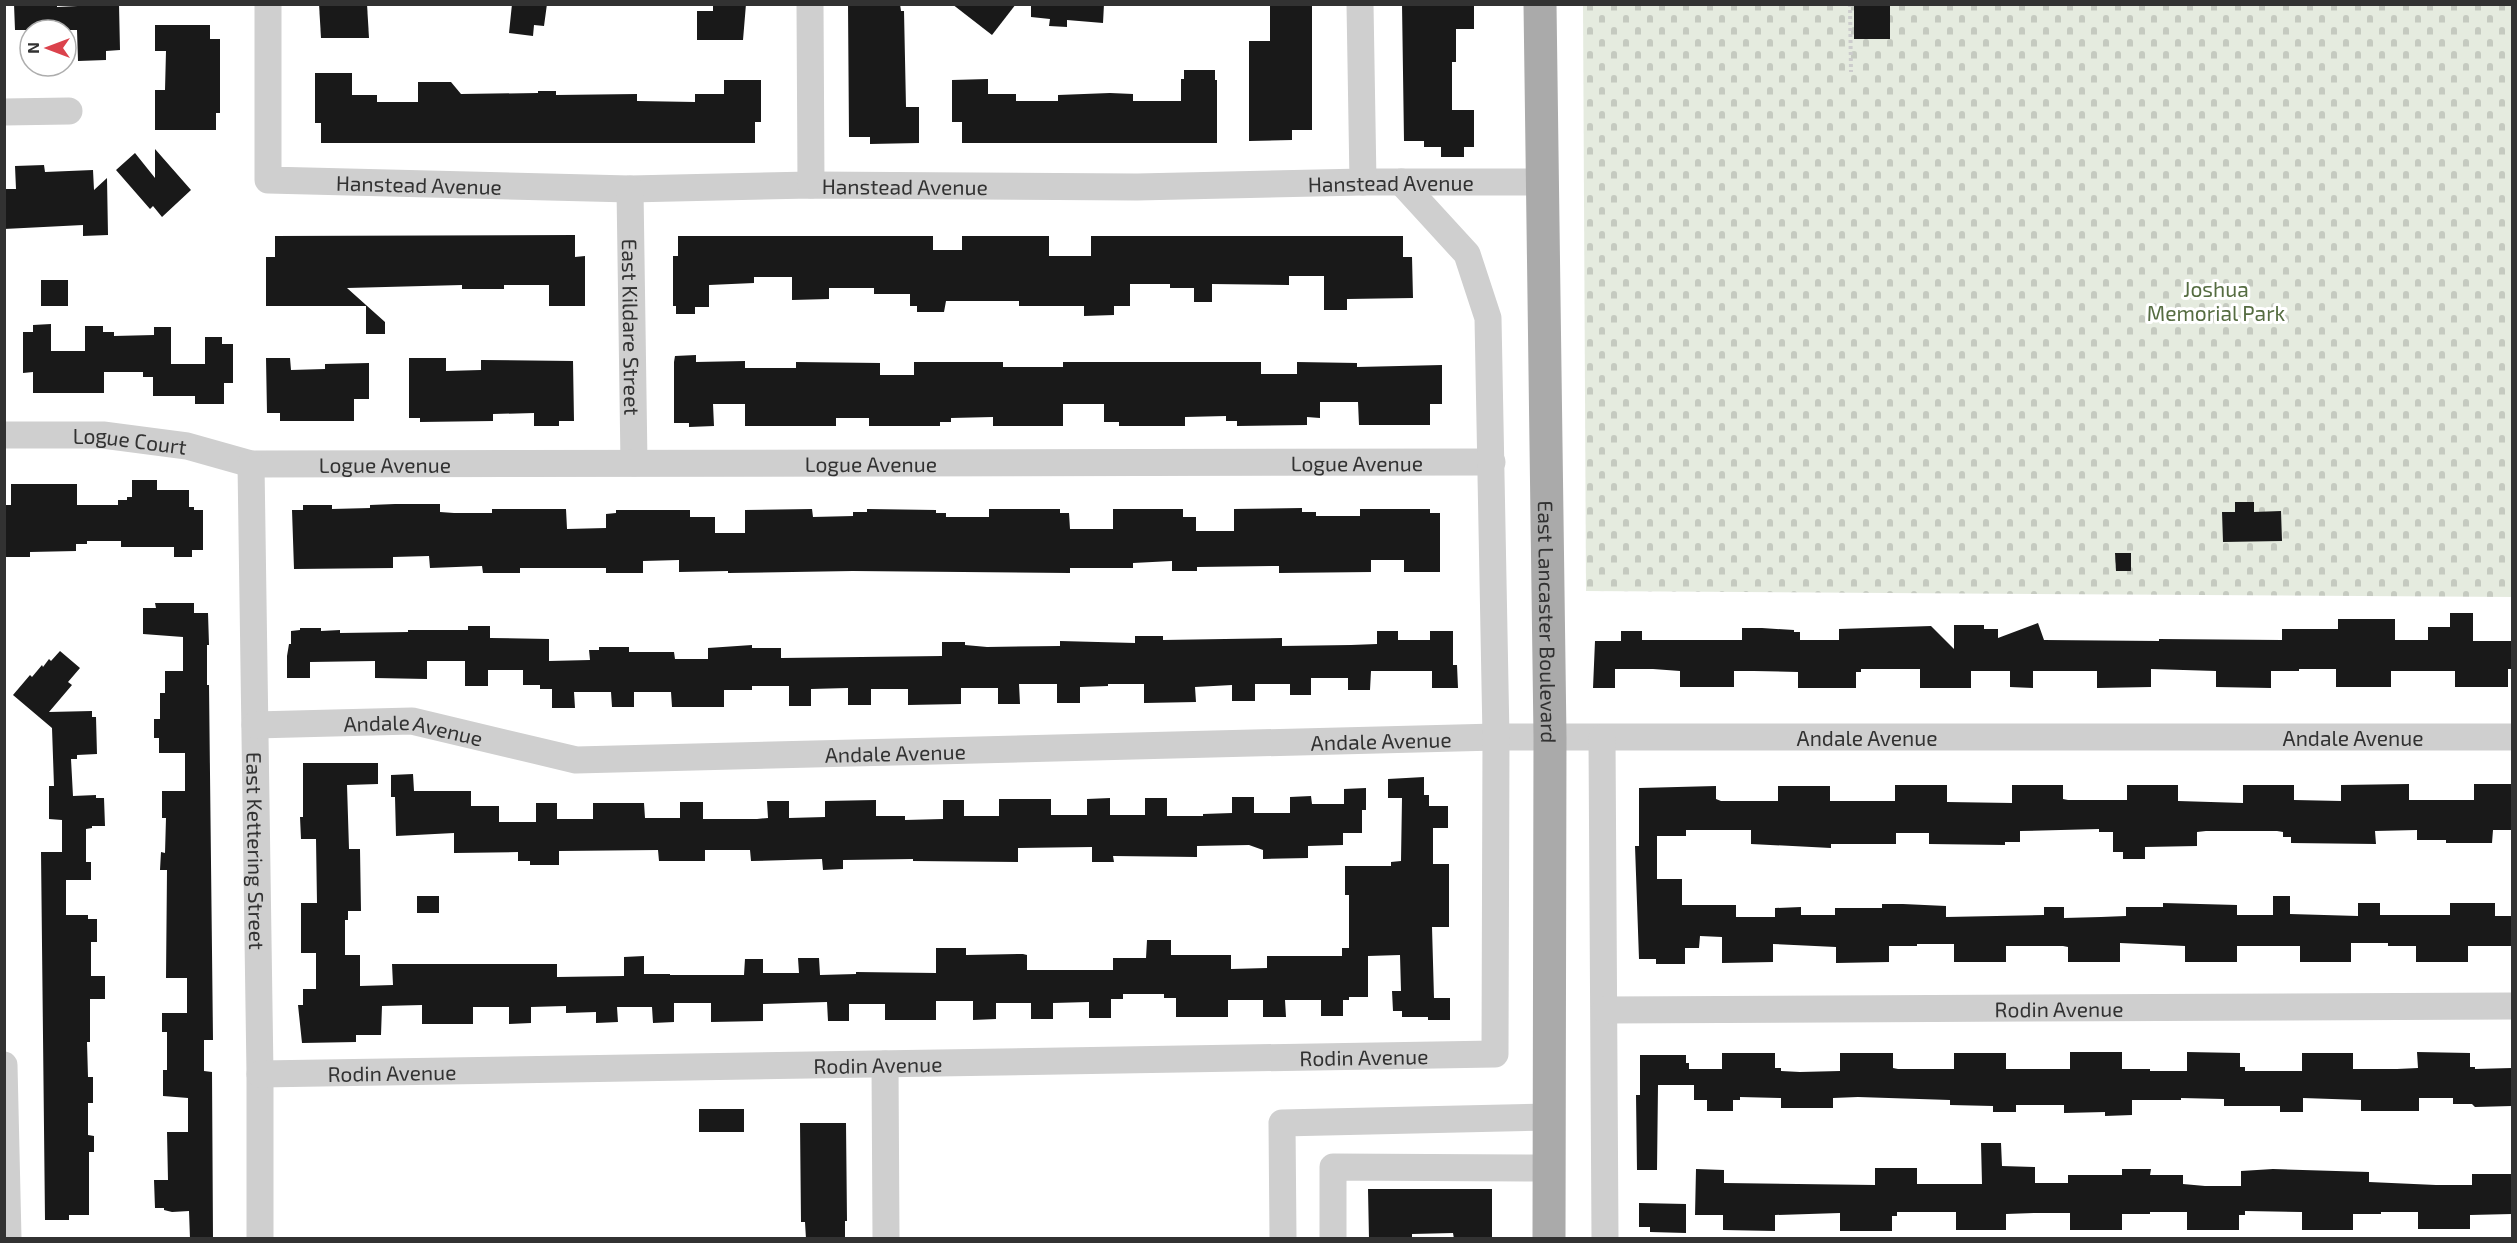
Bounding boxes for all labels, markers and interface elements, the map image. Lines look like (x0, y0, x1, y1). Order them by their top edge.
north arrow (18, 18, 78, 78)
text: N (23, 42, 42, 54)
street label: Hanstead Avenue (336, 169, 502, 198)
street label: Hanstead Avenue (1308, 169, 1474, 196)
street label: Hanstead Avenue (822, 173, 988, 199)
street label: East Kildare Street (618, 238, 646, 415)
park label: Joshua Memorial Park (2147, 276, 2286, 325)
street label: Logue Court (73, 423, 188, 458)
street label: Logue Avenue (805, 450, 937, 476)
street label: Logue Avenue (1291, 450, 1423, 475)
street label: Logue Avenue (319, 451, 451, 476)
street label: East Lancaster Boulevard (1534, 500, 1563, 743)
street label: Andale Avenue (343, 708, 485, 750)
street label: Andale Avenue (1797, 725, 1938, 750)
street label: Andale Avenue (2283, 725, 2424, 750)
street label: Andale Avenue (1310, 726, 1452, 754)
street label: Andale Avenue (824, 738, 966, 766)
street label: East Kettering Street (243, 752, 271, 950)
street label: Rodin Avenue (1994, 995, 2123, 1021)
street label: Rodin Avenue (1299, 1043, 1428, 1070)
street label: Rodin Avenue (813, 1050, 943, 1078)
street label: Rodin Avenue (327, 1058, 457, 1085)

